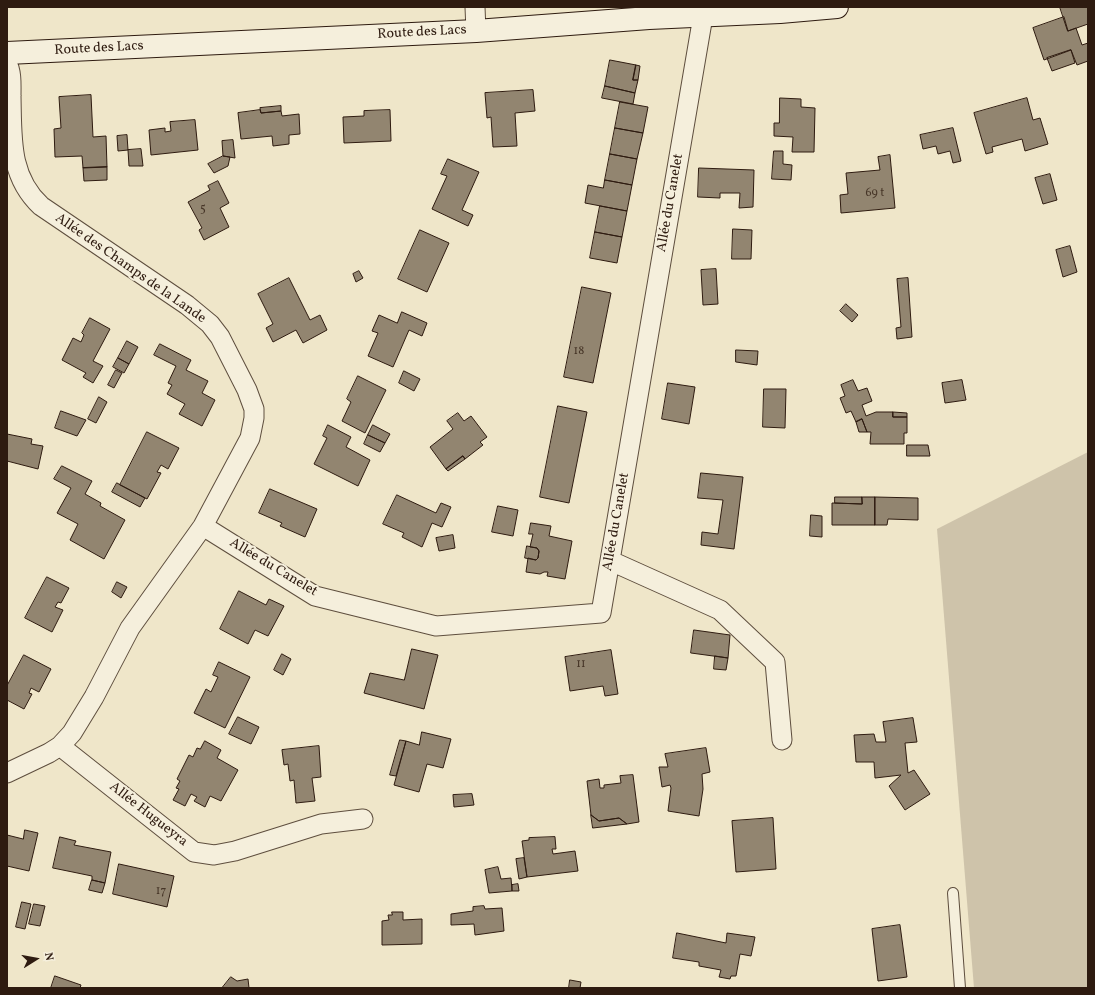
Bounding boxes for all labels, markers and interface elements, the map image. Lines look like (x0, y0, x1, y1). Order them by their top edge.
street label: Route des Lacs (377, 22, 467, 44)
street label: Route des Lacs (54, 38, 144, 60)
street label: Allée du Canelet (654, 152, 688, 254)
house number: 69 t (866, 187, 884, 201)
house number: 5 (200, 203, 206, 217)
street label: Allée des Champs de la Lande (51, 210, 209, 328)
house number: 18 (574, 345, 584, 359)
street label: Allée du Canelet (600, 471, 634, 573)
street label: Allée du Canelet (226, 535, 320, 601)
house number: 11 (576, 658, 586, 672)
street label: Allée Hugueyra (106, 779, 190, 851)
house number: 17 (156, 885, 166, 899)
north arrow (16, 939, 56, 979)
text: N (40, 951, 56, 962)

